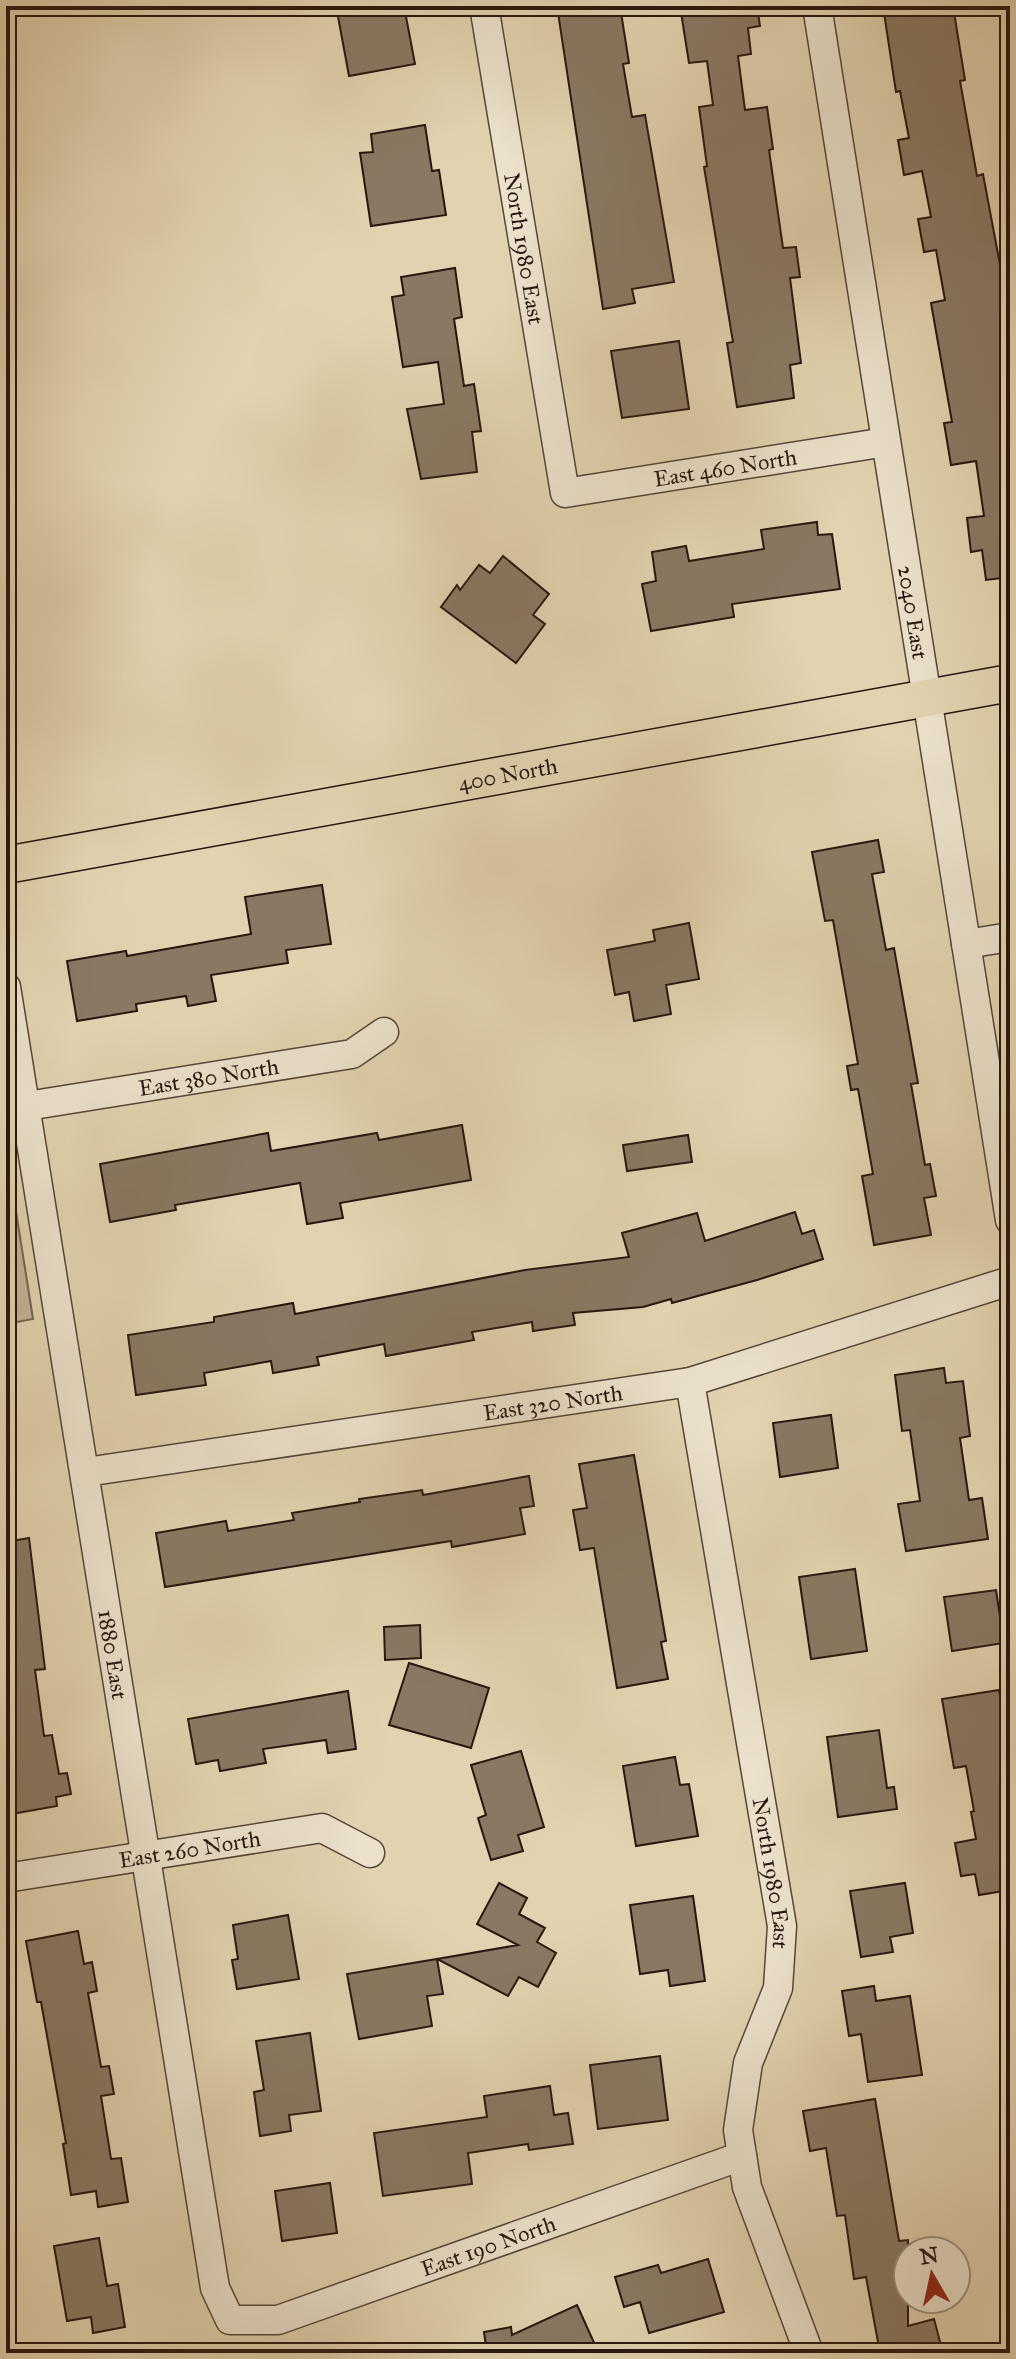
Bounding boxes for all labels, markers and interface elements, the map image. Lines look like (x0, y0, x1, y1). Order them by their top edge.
street label: North 1980 East (498, 171, 550, 327)
street label: East 460 North (652, 443, 799, 492)
street label: 2040 East (893, 564, 934, 661)
street label: 400 North (456, 752, 560, 796)
street label: East 380 North (137, 1052, 281, 1101)
street label: East 320 North (481, 1379, 624, 1426)
street label: 1880 East (93, 1608, 134, 1701)
street label: North 1980 East (747, 1795, 796, 1950)
street label: East 260 North (117, 1824, 262, 1873)
street label: East 190 North (417, 2209, 559, 2282)
north arrow (892, 2235, 972, 2315)
text: N (918, 2241, 941, 2271)

